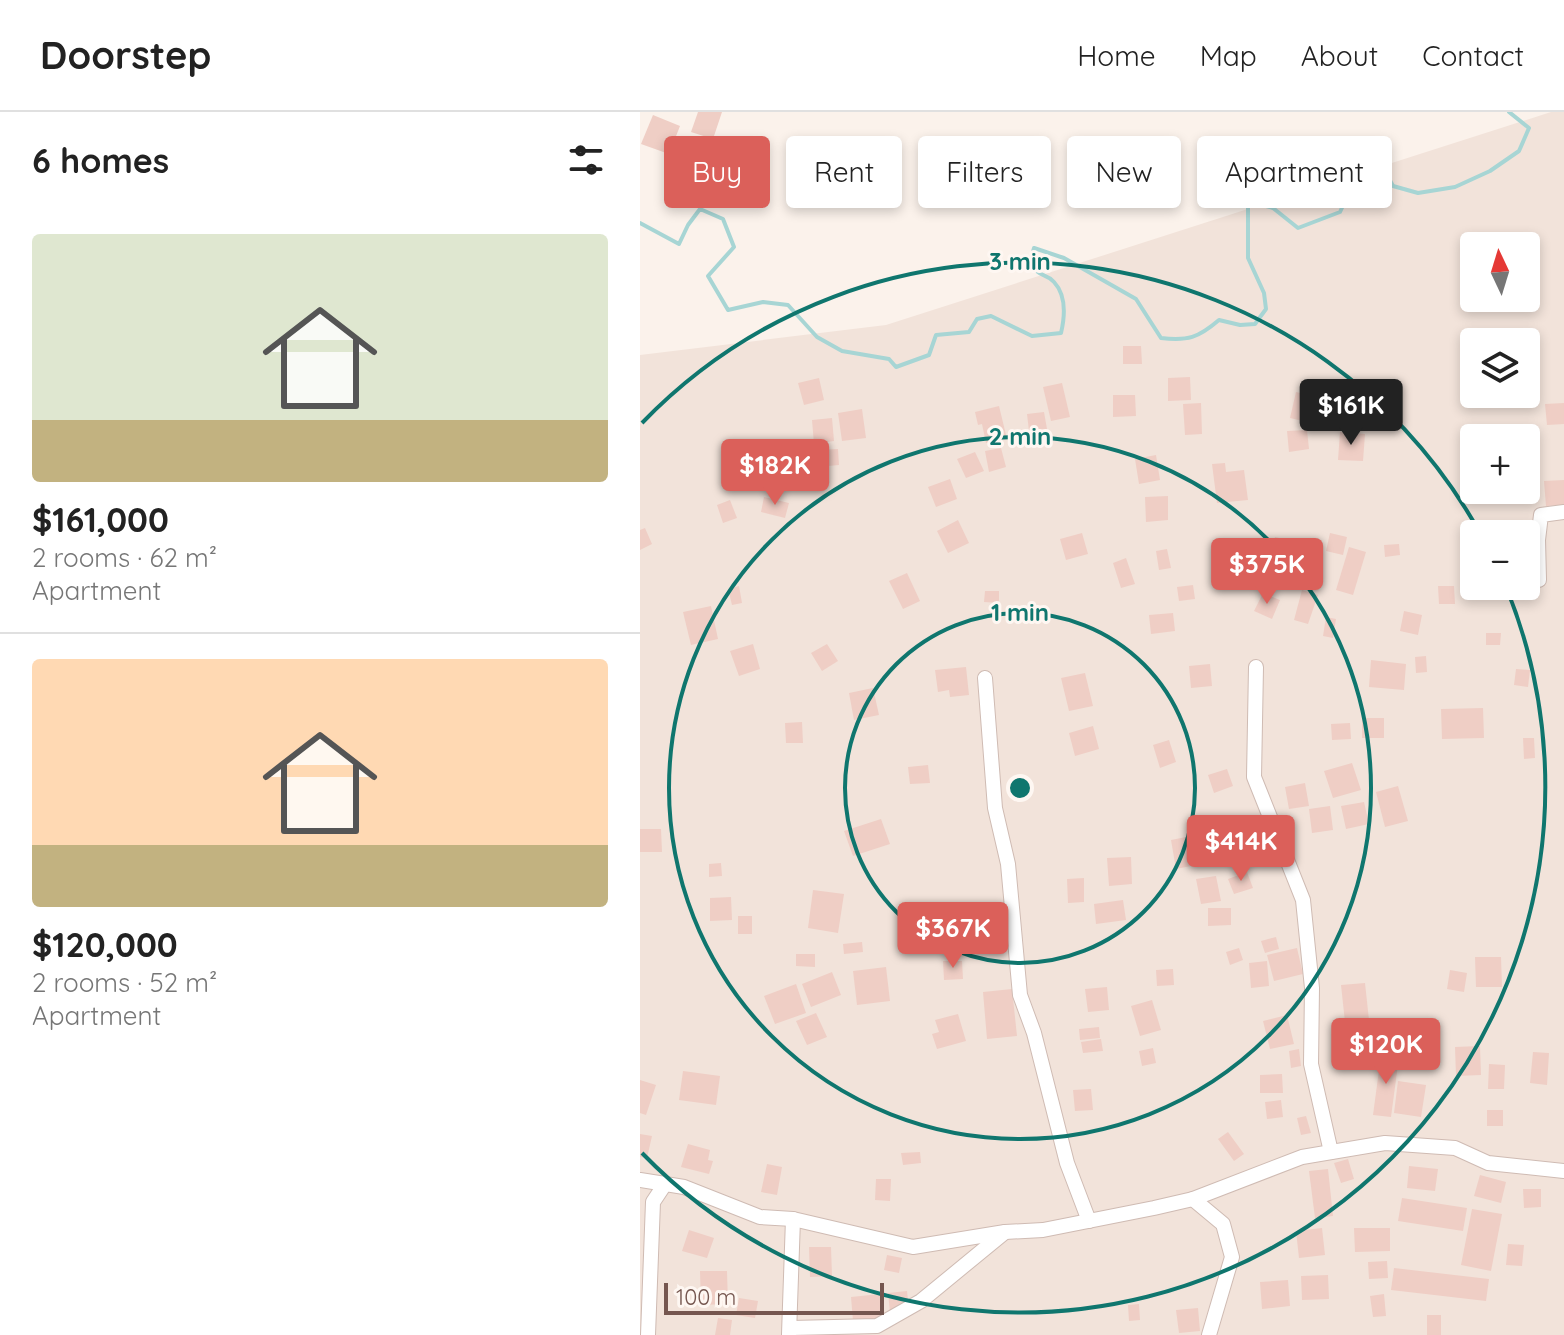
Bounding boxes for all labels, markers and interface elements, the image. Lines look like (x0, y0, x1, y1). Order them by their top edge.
text: Doorstep (40, 31, 211, 79)
text: Home (1077, 38, 1156, 73)
text: Map (1200, 38, 1257, 73)
text: About (1301, 38, 1378, 73)
text: Contact (1422, 38, 1524, 73)
chip: Buy (664, 136, 770, 208)
chip: Rent (786, 136, 902, 208)
chip: Filters (918, 136, 1051, 208)
chip: New (1067, 136, 1181, 208)
chip: Apartment (1197, 136, 1392, 208)
icon: filters (564, 138, 608, 182)
text: 6 homes (32, 139, 169, 182)
north arrow (1460, 232, 1540, 312)
map controls (1460, 232, 1540, 600)
text: 3 min (989, 246, 1051, 276)
icon: home (248, 286, 392, 430)
button: layers (1460, 328, 1540, 408)
pin: $161K (1295, 379, 1407, 447)
text: $161K (1318, 388, 1384, 421)
text: 2 min (989, 421, 1051, 451)
button: + (1460, 424, 1540, 504)
pin: $182K (719, 439, 831, 507)
text: $182K (739, 448, 811, 481)
text: $161,000 (32, 498, 169, 541)
button: − (1460, 520, 1540, 600)
pin: $375K (1211, 538, 1323, 606)
text: 2 rooms · 62 m² (32, 541, 217, 574)
text: $375K (1229, 547, 1305, 580)
text: Apartment (32, 574, 161, 607)
text: 1 min (991, 597, 1049, 627)
icon: home (248, 711, 392, 855)
centre of rings (1006, 774, 1034, 802)
pin: $414K (1185, 815, 1297, 883)
text: $414K (1205, 824, 1277, 857)
pin: $367K (897, 902, 1009, 970)
text: $367K (915, 911, 991, 944)
text: $120,000 (32, 923, 178, 966)
text: 2 rooms · 52 m² (32, 966, 217, 999)
text: Apartment (32, 999, 161, 1032)
pin: $120K (1330, 1018, 1442, 1086)
text: $120K (1349, 1027, 1423, 1060)
scale bar (664, 1279, 884, 1315)
text: 100 m (676, 1283, 736, 1311)

